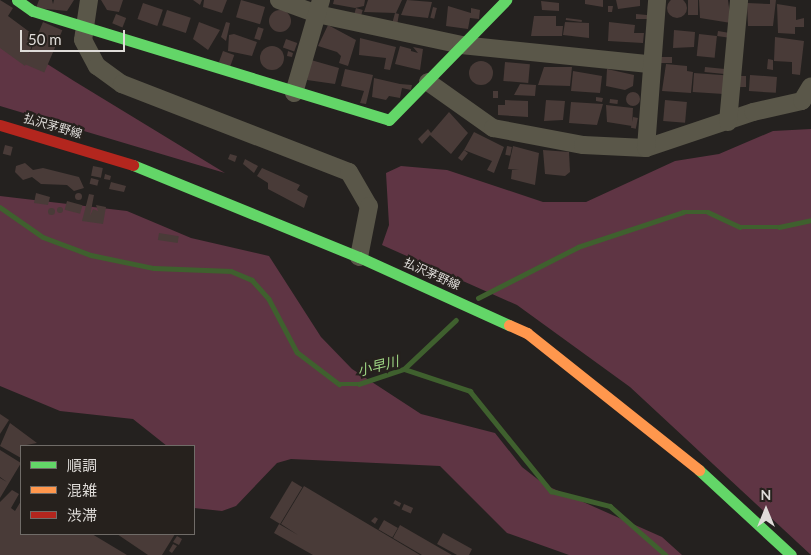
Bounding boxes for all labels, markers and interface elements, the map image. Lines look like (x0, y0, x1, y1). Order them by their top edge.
scale bar (22, 20, 128, 52)
text: 50 m (28, 30, 62, 48)
street label: 払沢茅野線 (22, 111, 84, 141)
street label: 払沢茅野線 (402, 255, 462, 293)
water label: 小早川 (356, 353, 400, 379)
legend (20, 445, 195, 535)
text: 順調 (67, 456, 97, 474)
text: 混雑 (67, 481, 97, 499)
north arrow (741, 485, 791, 535)
text: N (761, 486, 771, 503)
text: 渋滞 (67, 506, 97, 524)

